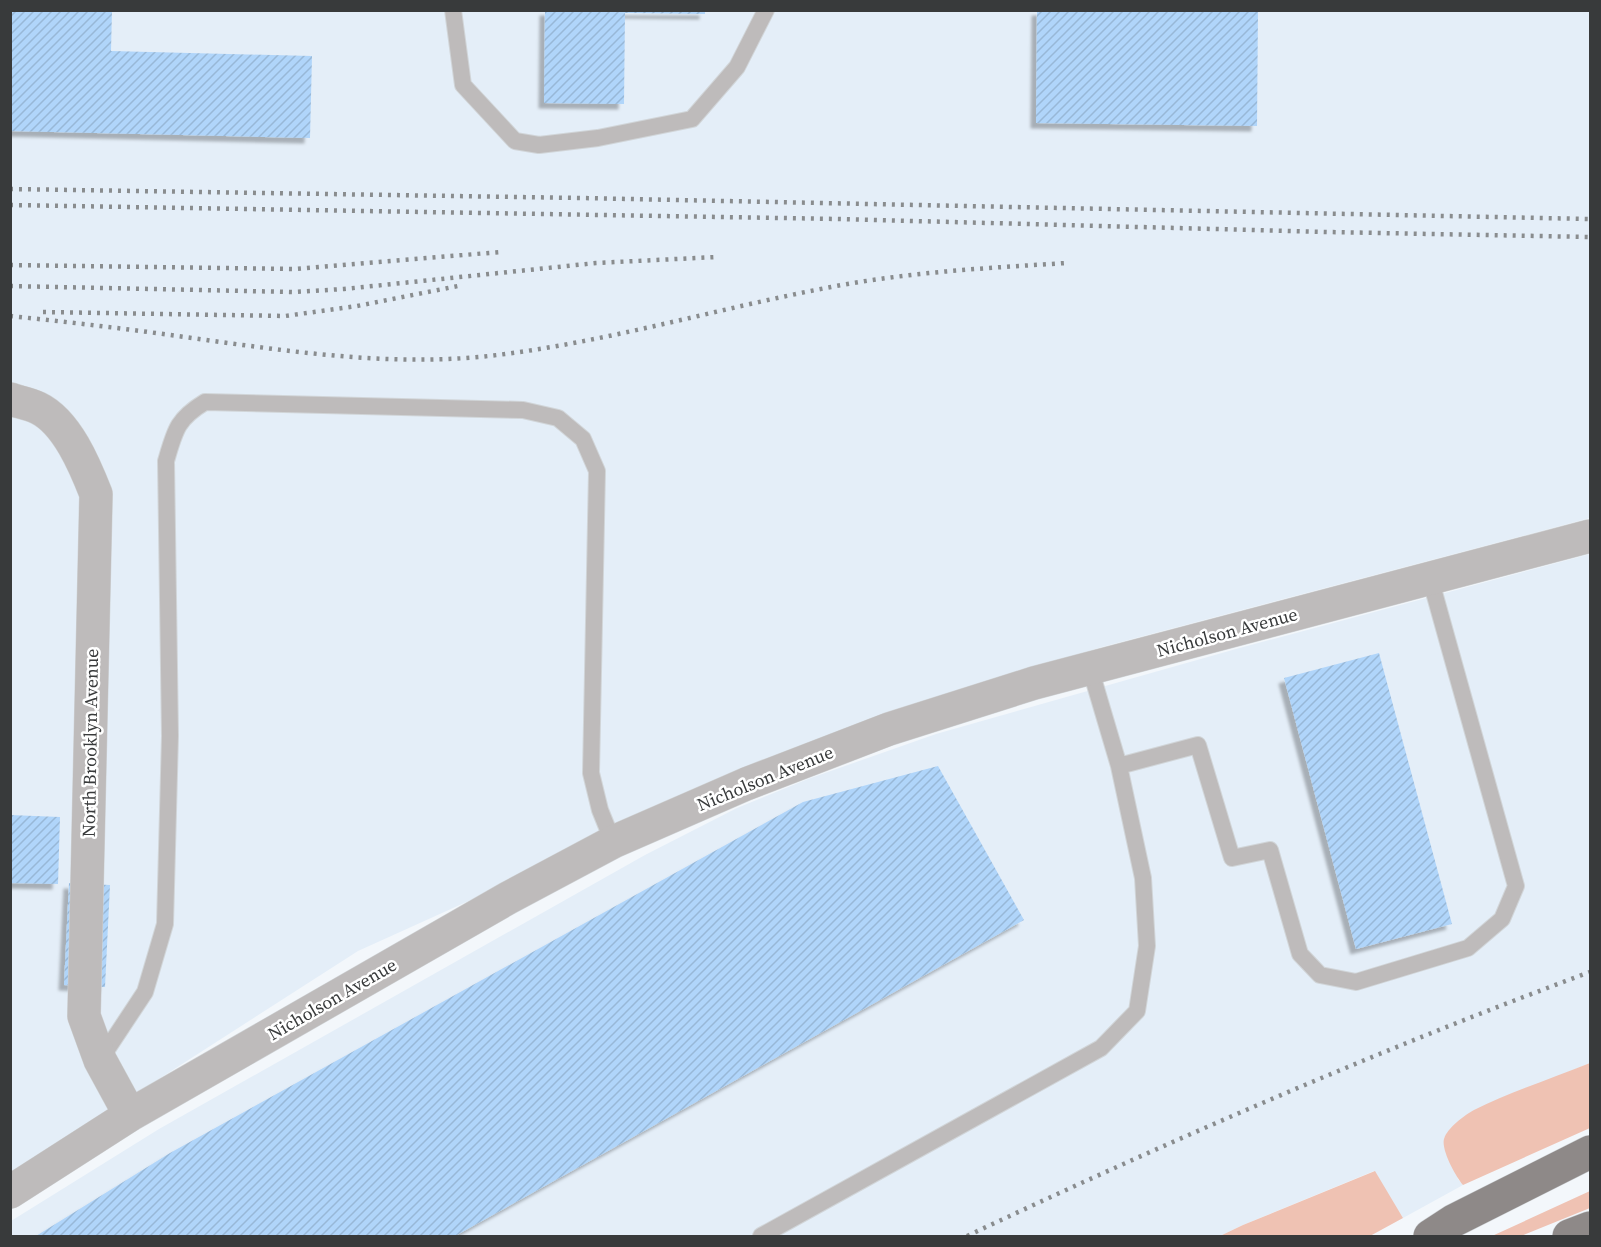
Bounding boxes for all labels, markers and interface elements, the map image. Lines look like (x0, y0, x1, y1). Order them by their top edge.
street label: Nicholson Avenue (1154, 601, 1300, 663)
street label: North Brooklyn Avenue (76, 649, 104, 837)
street label: Nicholson Avenue (693, 739, 837, 817)
street label: Nicholson Avenue (263, 952, 401, 1046)

